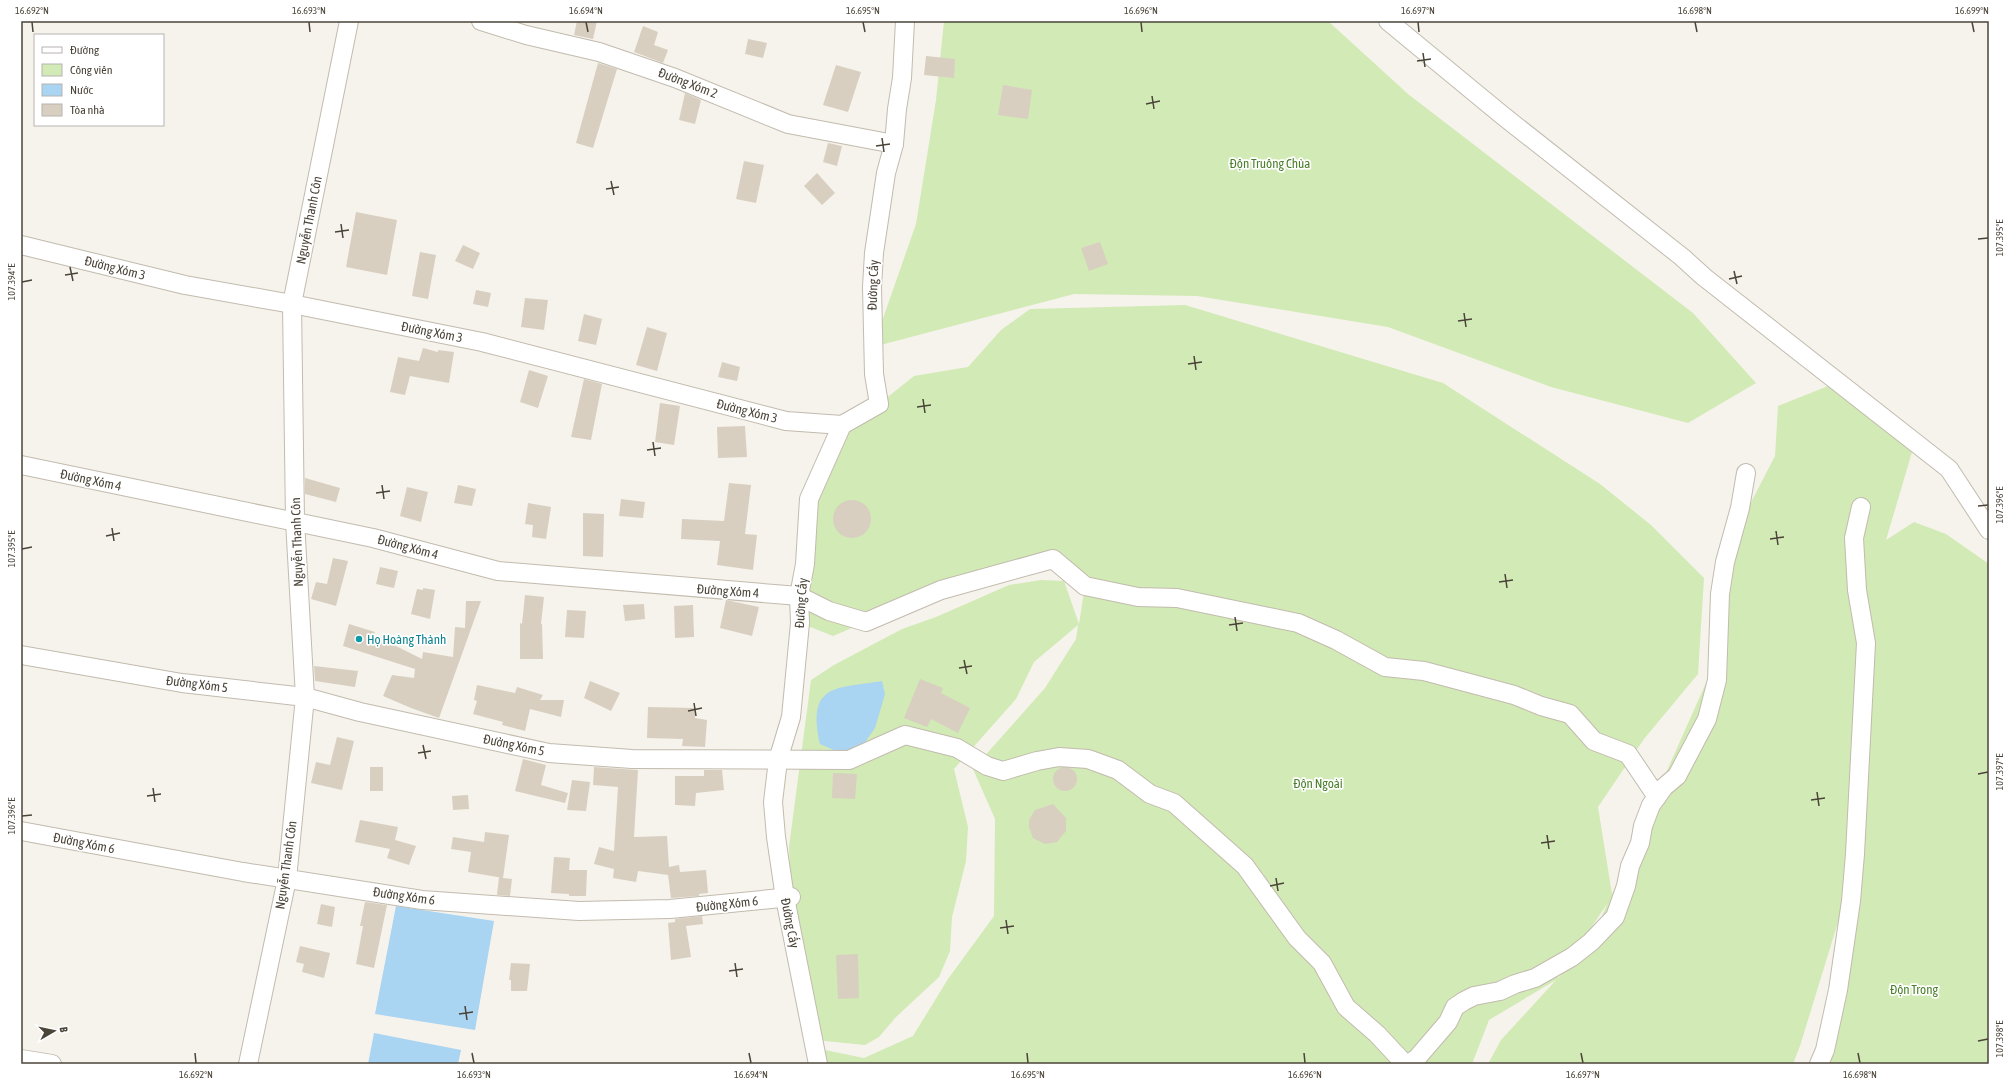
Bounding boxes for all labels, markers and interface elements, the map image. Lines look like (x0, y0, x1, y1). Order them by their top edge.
text: 16.692°N (15, 5, 49, 16)
text: 16.693°N (292, 5, 326, 16)
text: 16.694°N (569, 5, 603, 16)
text: 16.695°N (846, 5, 880, 16)
text: 16.696°N (1124, 5, 1158, 16)
text: 16.697°N (1401, 5, 1435, 16)
text: 16.698°N (1678, 5, 1712, 16)
text: 16.699°N (1955, 5, 1989, 16)
legend (34, 34, 164, 126)
text: Đường (70, 43, 100, 57)
text: Công viên (70, 63, 113, 77)
street label: Đường Xóm 2 (656, 65, 720, 101)
text: Nước (70, 83, 94, 97)
text: Tòa nhà (70, 103, 105, 117)
park label: Độn Truông Chùa (1230, 156, 1310, 171)
street label: Nguyễn Thanh Côn (293, 175, 325, 265)
text: 107.395°E (1994, 219, 2005, 257)
street label: Đường Xóm 3 (83, 253, 147, 283)
street label: Đường Cấy (865, 259, 881, 311)
text: 107.394°E (6, 263, 17, 301)
street label: Đường Xóm 3 (400, 319, 464, 345)
street label: Đường Xóm 3 (715, 396, 779, 426)
street label: Đường Xóm 4 (59, 466, 123, 494)
text: 107.396°E (1994, 486, 2005, 524)
street label: Nguyễn Thanh Côn (288, 497, 306, 587)
text: 107.395°E (6, 530, 17, 568)
street label: Đường Xóm 4 (376, 532, 440, 562)
street label: Đường Cấy (792, 577, 810, 629)
street label: Đường Xóm 4 (696, 581, 760, 601)
place label: Họ Hoàng Thành (367, 632, 446, 647)
marker: Họ Hoàng Thành (354, 634, 364, 644)
street label: Đường Xóm 5 (165, 673, 229, 695)
street label: Đường Xóm 5 (482, 731, 546, 759)
text: 107.397°E (1994, 753, 2005, 791)
park label: Độn Ngoài (1293, 776, 1343, 791)
text: 107.396°E (6, 797, 17, 835)
street label: Nguyễn Thanh Côn (272, 820, 300, 910)
street label: Đường Xóm 6 (52, 830, 116, 856)
street label: Đường Xóm 6 (372, 884, 436, 908)
street label: Đường Xóm 6 (695, 893, 759, 915)
street label: Đường Cấy (778, 897, 802, 950)
park label: Độn Trong (1890, 982, 1939, 997)
north arrow (34, 1011, 74, 1051)
text: 107.398°E (1994, 1020, 2005, 1058)
text: B (58, 1026, 70, 1034)
text: 16.692°N (179, 1069, 213, 1080)
text: 16.693°N (457, 1069, 491, 1080)
text: 16.694°N (734, 1069, 768, 1080)
text: 16.695°N (1011, 1069, 1045, 1080)
text: 16.696°N (1288, 1069, 1322, 1080)
text: 16.697°N (1566, 1069, 1600, 1080)
text: 16.698°N (1843, 1069, 1877, 1080)

